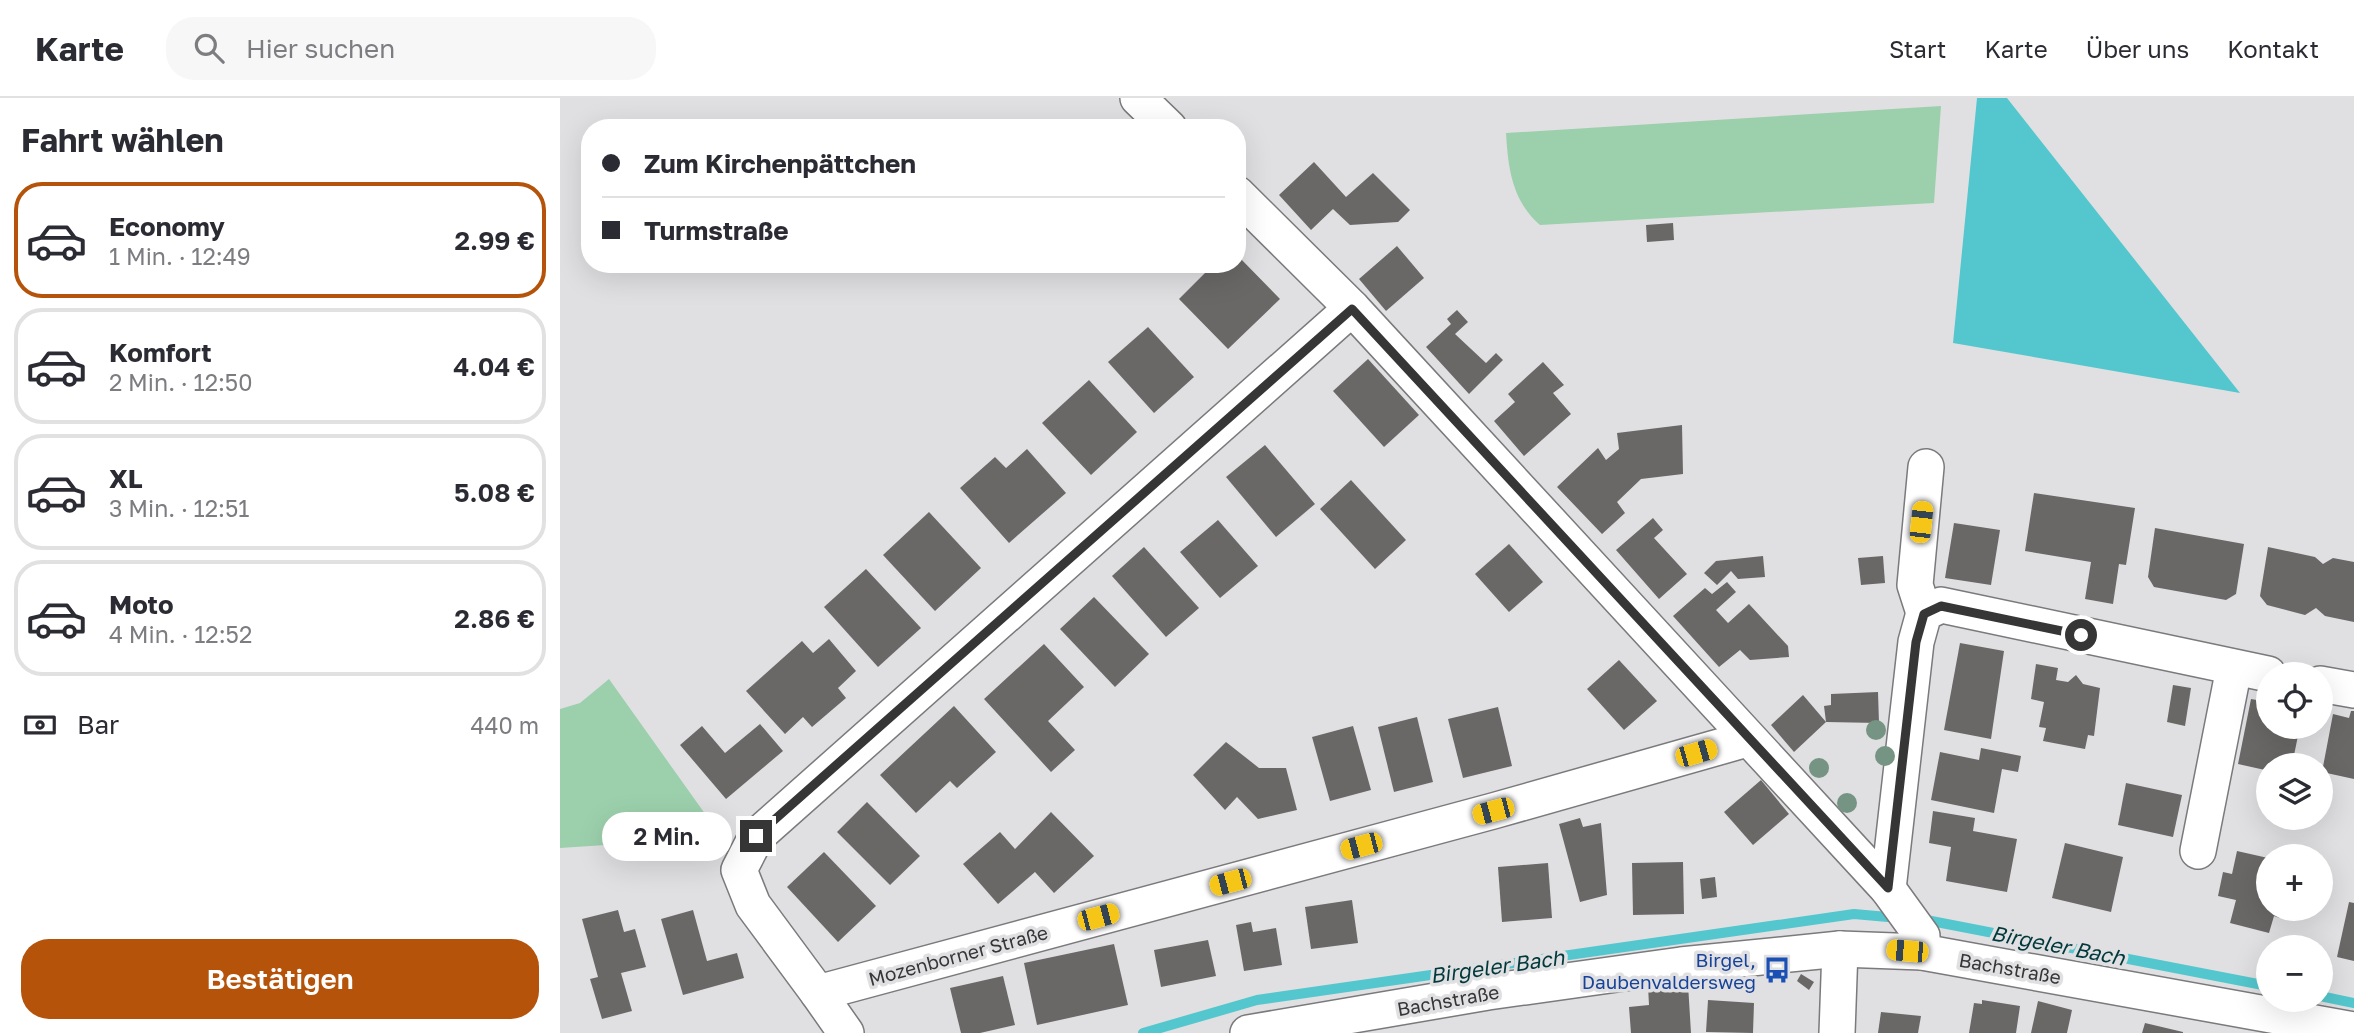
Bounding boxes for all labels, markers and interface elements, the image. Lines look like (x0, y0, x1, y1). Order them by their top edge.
search box (166, 17, 656, 80)
text: Karte (35, 29, 124, 68)
icon: search (190, 29, 228, 67)
text: Hier suchen (246, 33, 395, 64)
text: Start (1889, 34, 1946, 63)
text: Karte (1984, 34, 2048, 63)
text: Über uns (2086, 34, 2189, 63)
text: Kontakt (2227, 34, 2319, 63)
text: Fahrt wählen (21, 121, 224, 159)
text: Zum Kirchenpättchen (644, 148, 916, 179)
icon: car (25, 209, 88, 272)
text: Economy (109, 211, 225, 242)
text: Turmstraße (644, 215, 789, 246)
text: 2.99 € (455, 225, 535, 256)
text: 1 Min. · 12:49 (109, 242, 251, 270)
icon: car (25, 335, 88, 398)
text: Komfort (109, 337, 212, 368)
text: 4.04 € (453, 351, 535, 382)
text: 2 Min. · 12:50 (109, 368, 252, 396)
icon: car (25, 461, 88, 524)
text: XL (109, 463, 143, 494)
text: 5.08 € (454, 477, 535, 508)
text: 3 Min. · 12:51 (109, 494, 249, 522)
car (1909, 500, 1934, 544)
icon: car (25, 587, 88, 650)
text: Moto (109, 589, 174, 620)
text: 2.86 € (454, 603, 535, 634)
route start (2065, 619, 2097, 651)
text: 4 Min. · 12:52 (109, 620, 252, 648)
map controls (2256, 662, 2333, 1012)
button: locate (2256, 662, 2333, 739)
icon: cash (21, 706, 59, 744)
text: Bar (77, 709, 119, 740)
text: 440 m (471, 711, 539, 739)
car (1673, 737, 1720, 769)
button: layers (2256, 753, 2333, 830)
car (1470, 795, 1517, 827)
callout: 2 Min. (602, 812, 732, 860)
route end (740, 820, 772, 852)
text: 2 Min. (633, 822, 701, 850)
car (1338, 830, 1385, 862)
button: + (2256, 844, 2333, 921)
car (1207, 866, 1254, 898)
car (1075, 901, 1122, 933)
water label: Birgeler Bach (1989, 919, 2128, 971)
street label: Mozenborner Straße (866, 920, 1050, 990)
button: − (2256, 935, 2333, 1012)
button: Bestätigen (21, 939, 539, 1019)
car (1886, 939, 1929, 963)
water label: Birgeler Bach (1428, 944, 1567, 988)
place label: Birgel, Daubenvaldersweg (1582, 948, 1756, 993)
street label: Bachstraße (1957, 948, 2063, 988)
bus stop icon: Birgel, Daubenvaldersweg (1762, 955, 1792, 985)
street label: Bachstraße (1395, 980, 1501, 1020)

